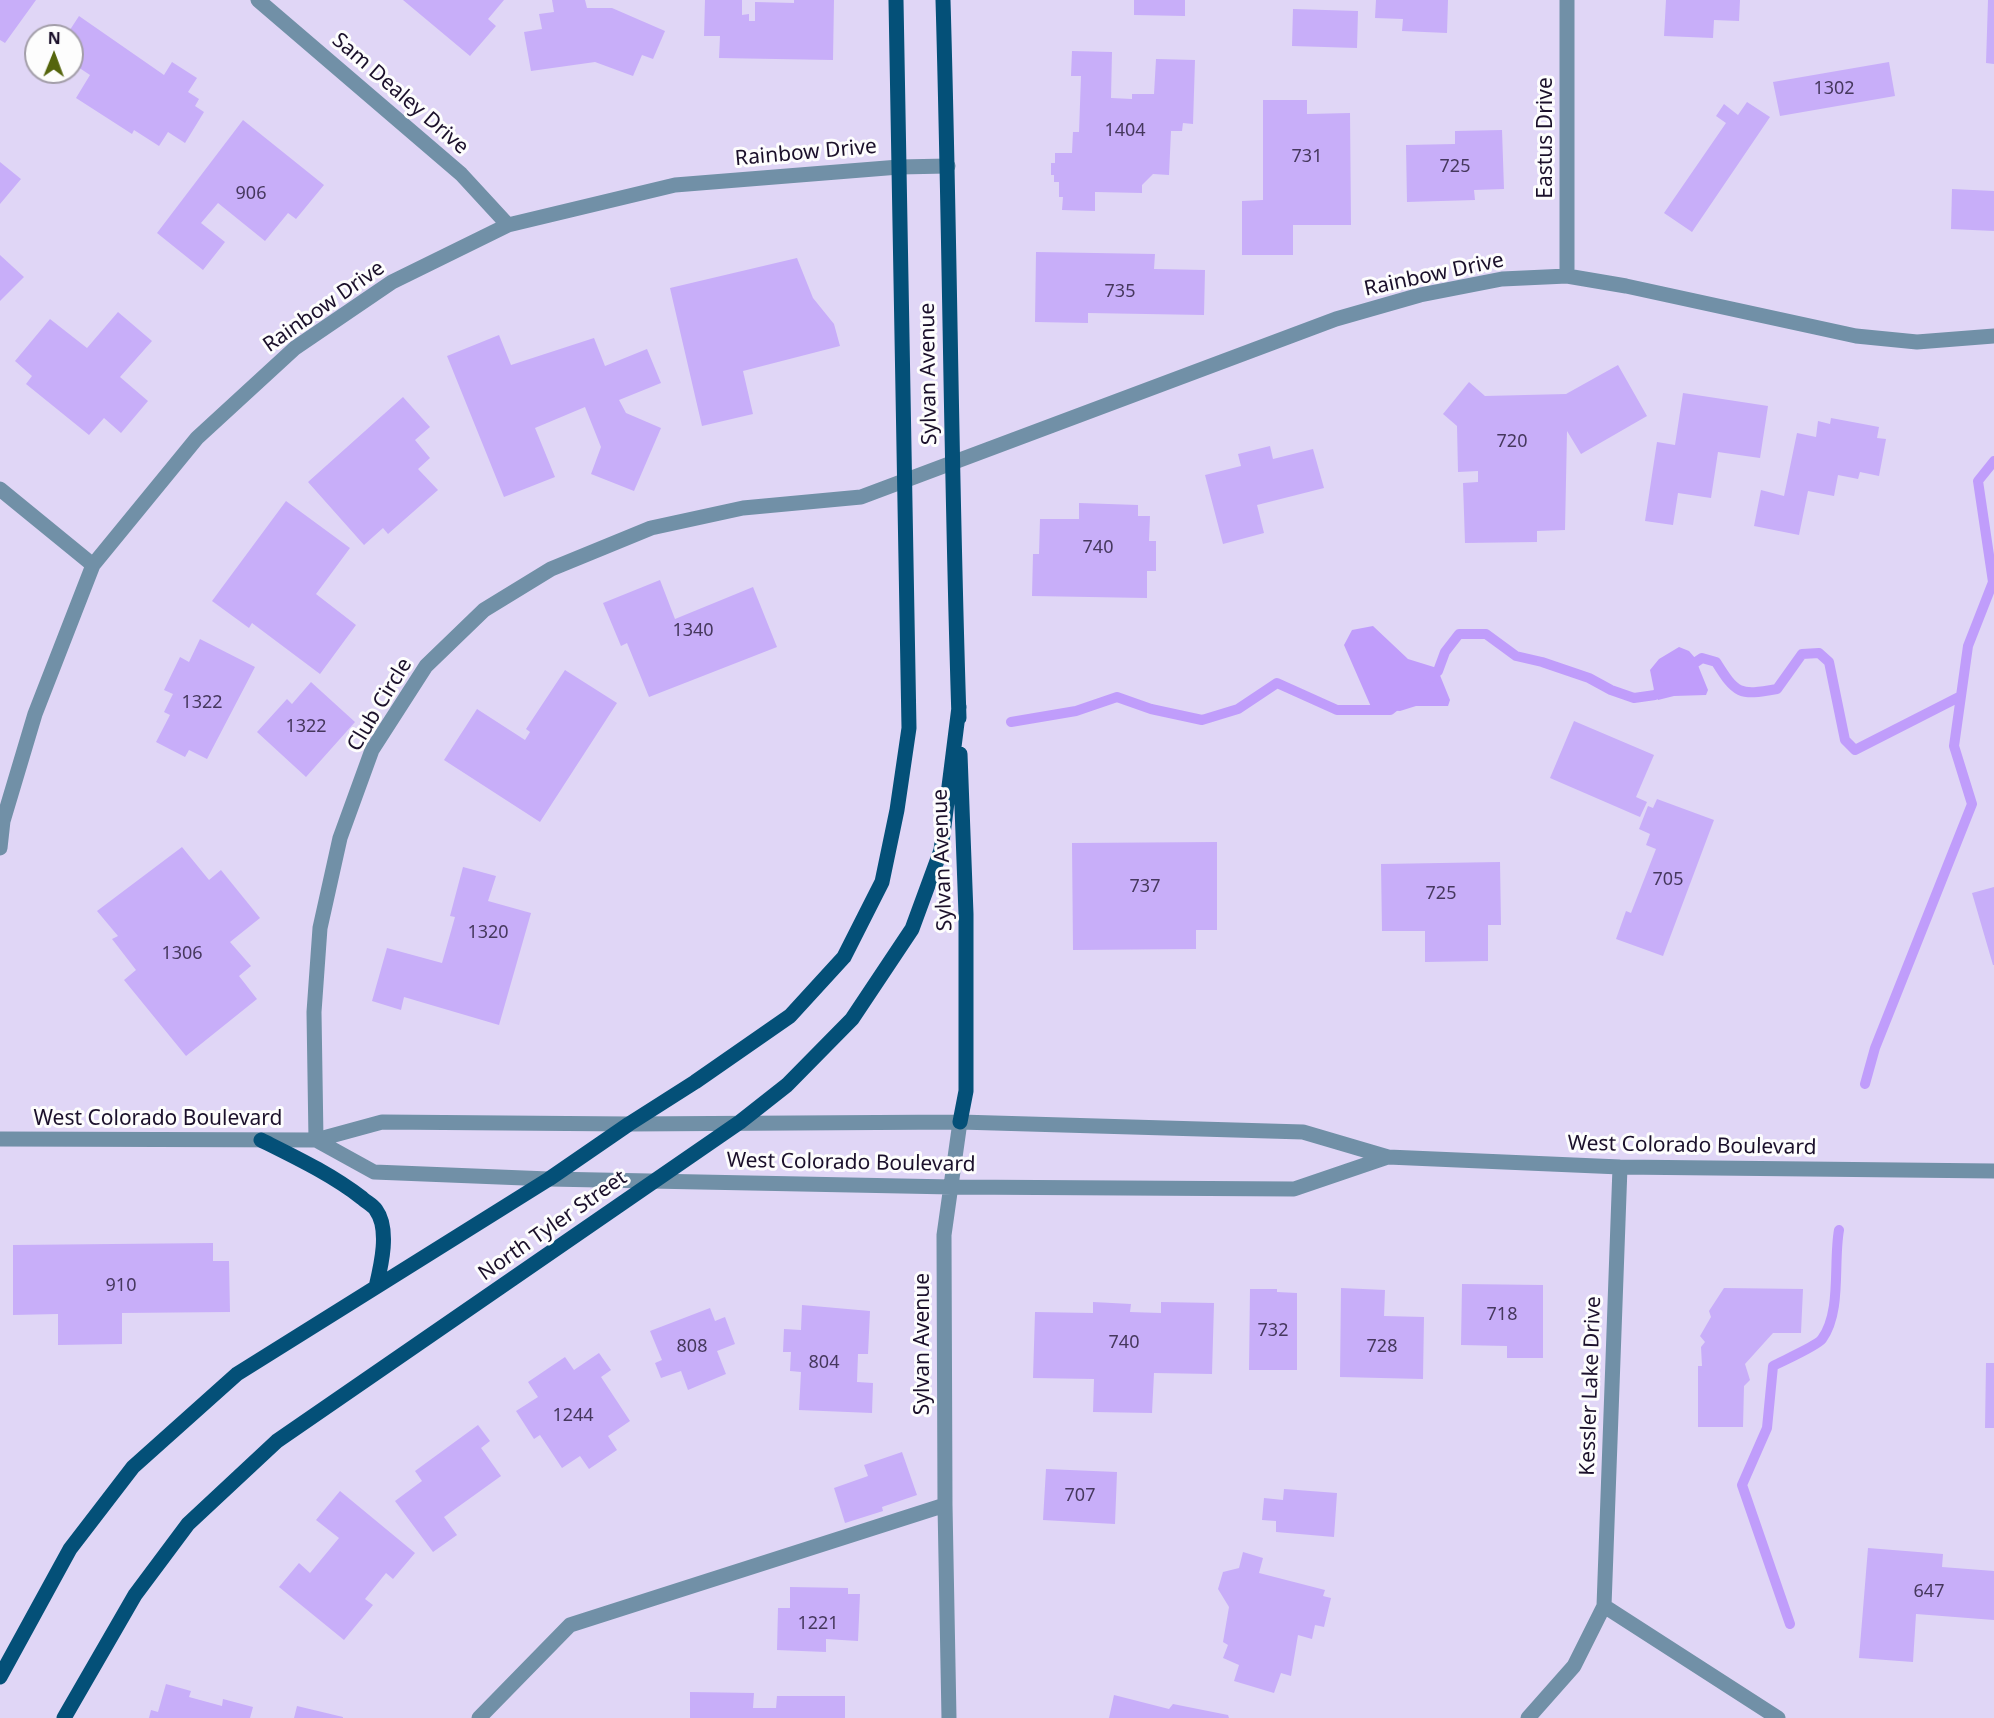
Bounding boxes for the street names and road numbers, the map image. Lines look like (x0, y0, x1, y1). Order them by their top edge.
street label: Sam Dealey Drive (327, 28, 473, 160)
street label: Eastus Drive (1533, 77, 1559, 199)
street label: Rainbow Drive (734, 134, 878, 172)
street label: Rainbow Drive (1362, 248, 1506, 302)
street label: Rainbow Drive (258, 256, 390, 358)
street label: Sylvan Avenue (915, 303, 943, 445)
street label: Club Circle (342, 654, 418, 756)
street label: Sylvan Avenue (928, 788, 958, 932)
street label: West Colorado Boulevard (33, 1106, 283, 1132)
street label: West Colorado Boulevard (1567, 1131, 1817, 1161)
street label: West Colorado Boulevard (726, 1148, 976, 1178)
street label: North Tyler Street (474, 1165, 632, 1287)
street label: Sylvan Avenue (910, 1273, 936, 1415)
street label: Kessler Lake Drive (1575, 1296, 1607, 1476)

